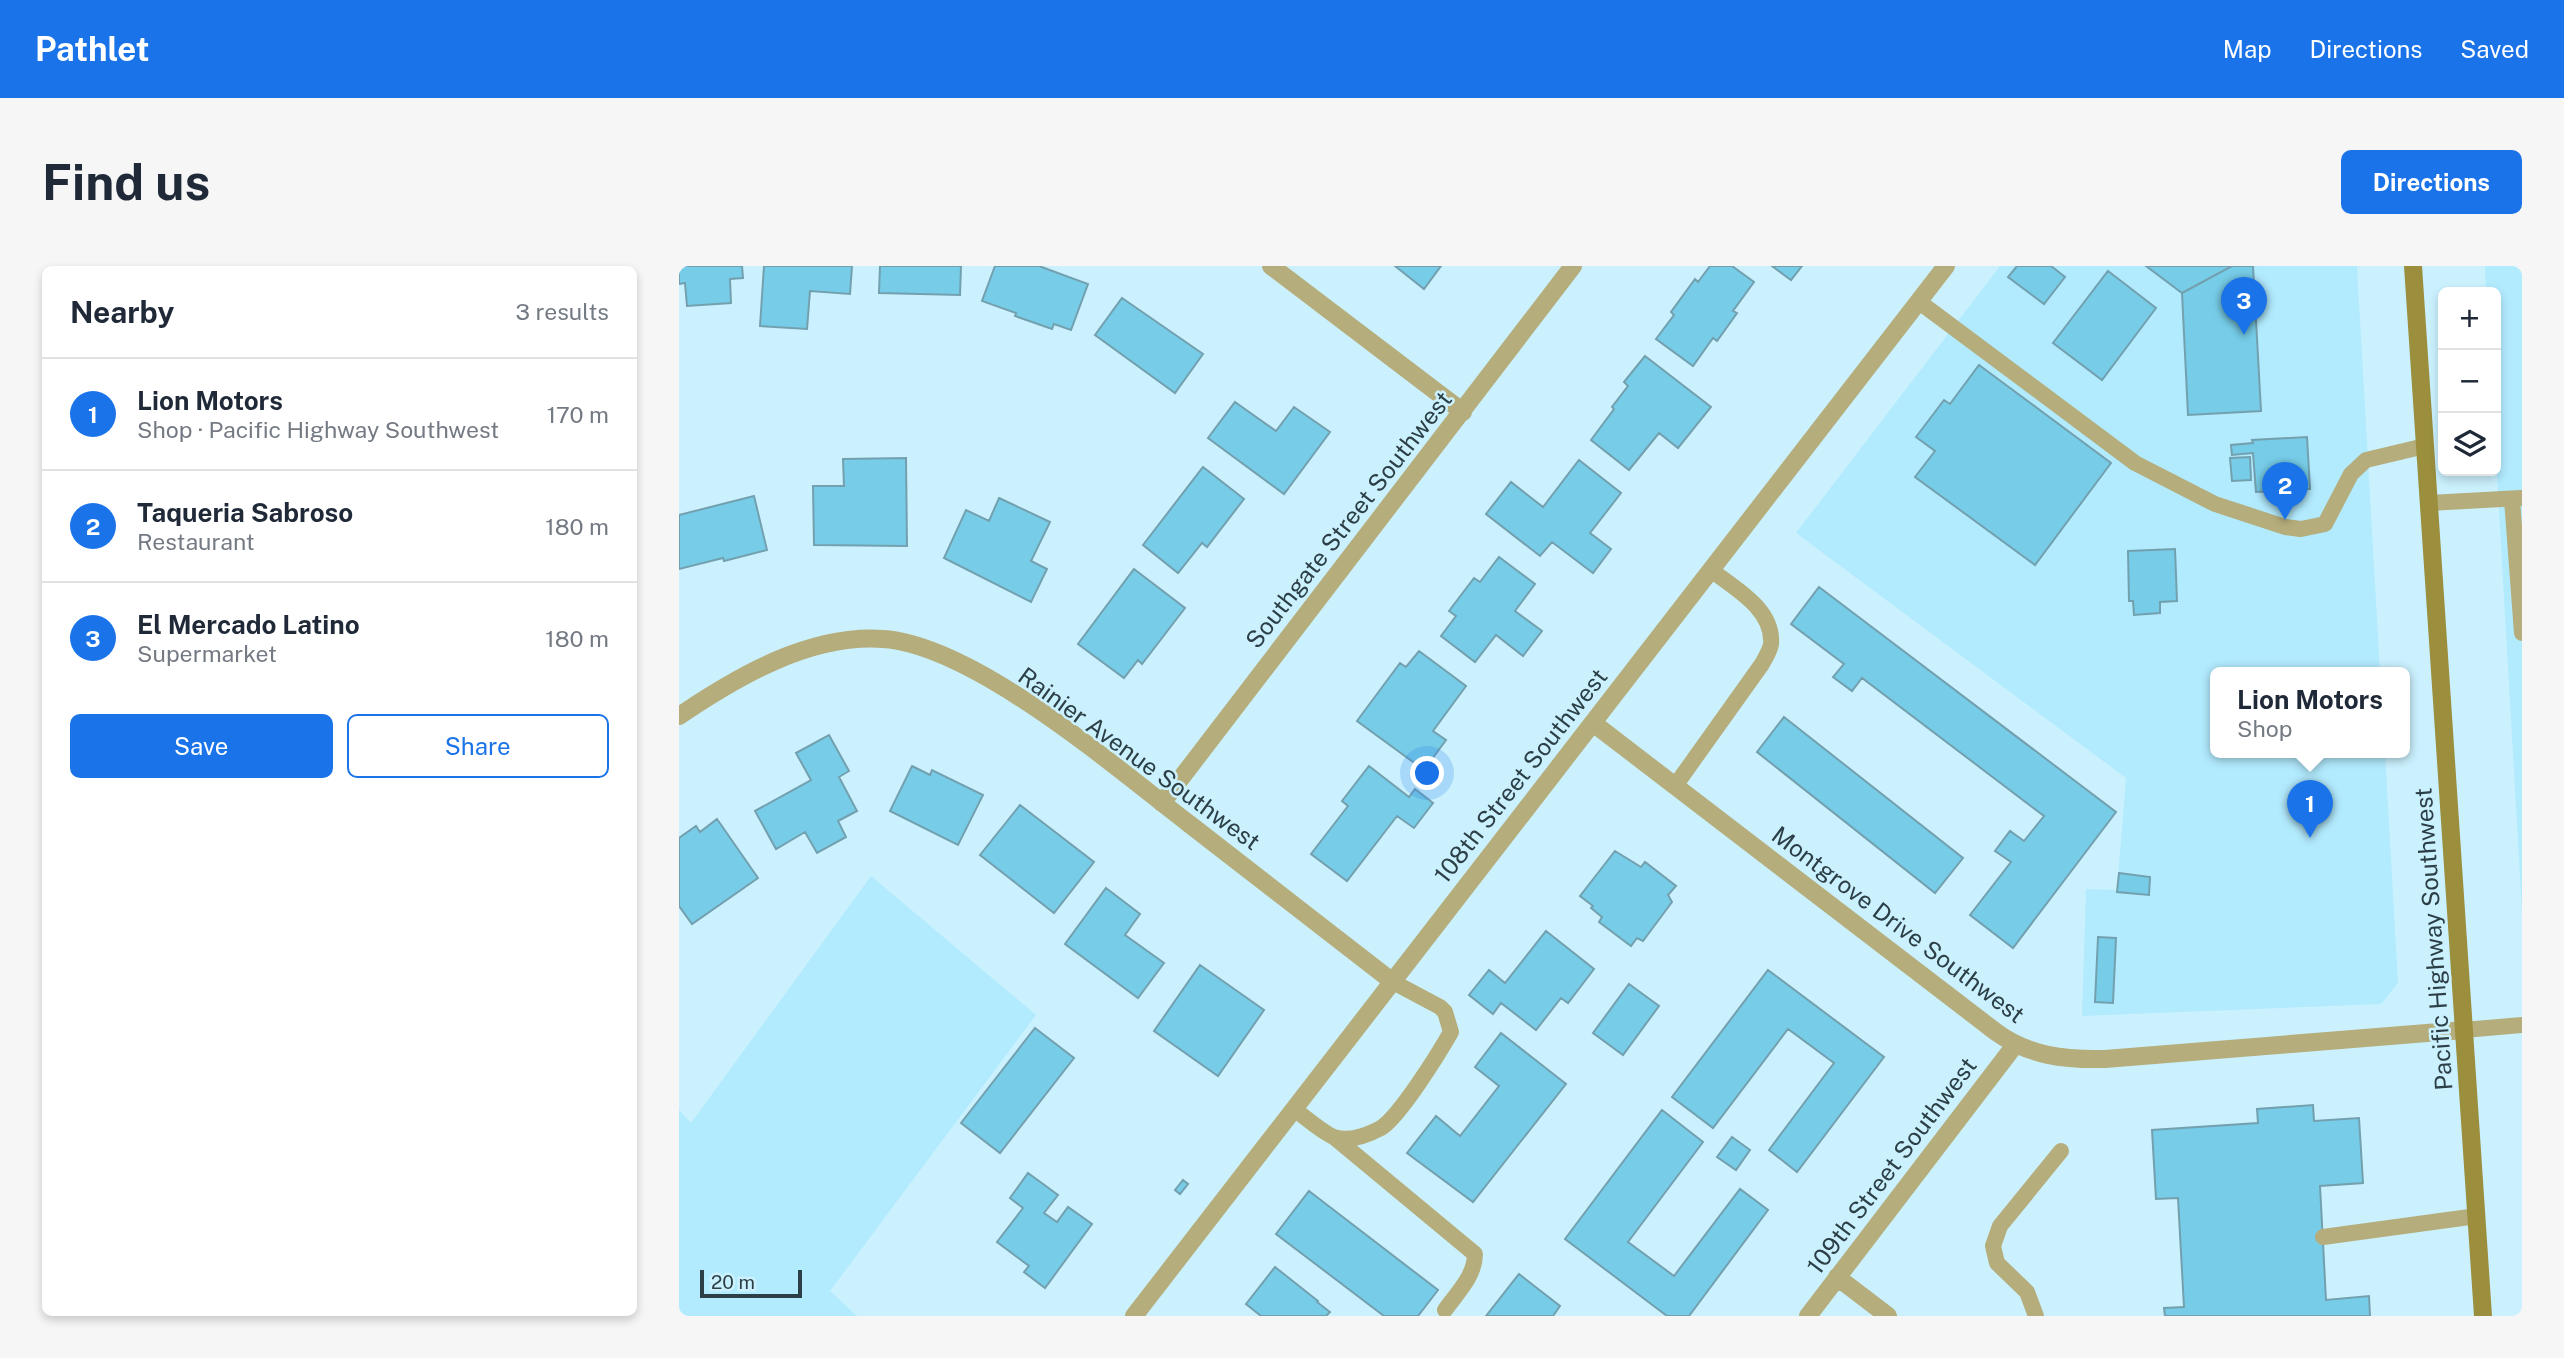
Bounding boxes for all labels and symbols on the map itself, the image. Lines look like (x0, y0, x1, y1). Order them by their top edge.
pin: 3 (2221, 277, 2267, 335)
street label: Southgate Street Southwest (1239, 386, 1457, 653)
pin: 2 (2262, 462, 2308, 520)
street label: Rainier Avenue Southwest (1013, 661, 1266, 855)
street label: 108th Street Southwest (1428, 663, 1613, 888)
your location (1410, 756, 1444, 790)
pin: 1 (2287, 780, 2333, 838)
street label: Pacific Highway Southwest (2408, 787, 2458, 1091)
street label: Montgrove Drive Southwest (1767, 820, 2030, 1028)
street label: 109th Street Southwest (1801, 1052, 1982, 1279)
scale bar (700, 1267, 801, 1299)

